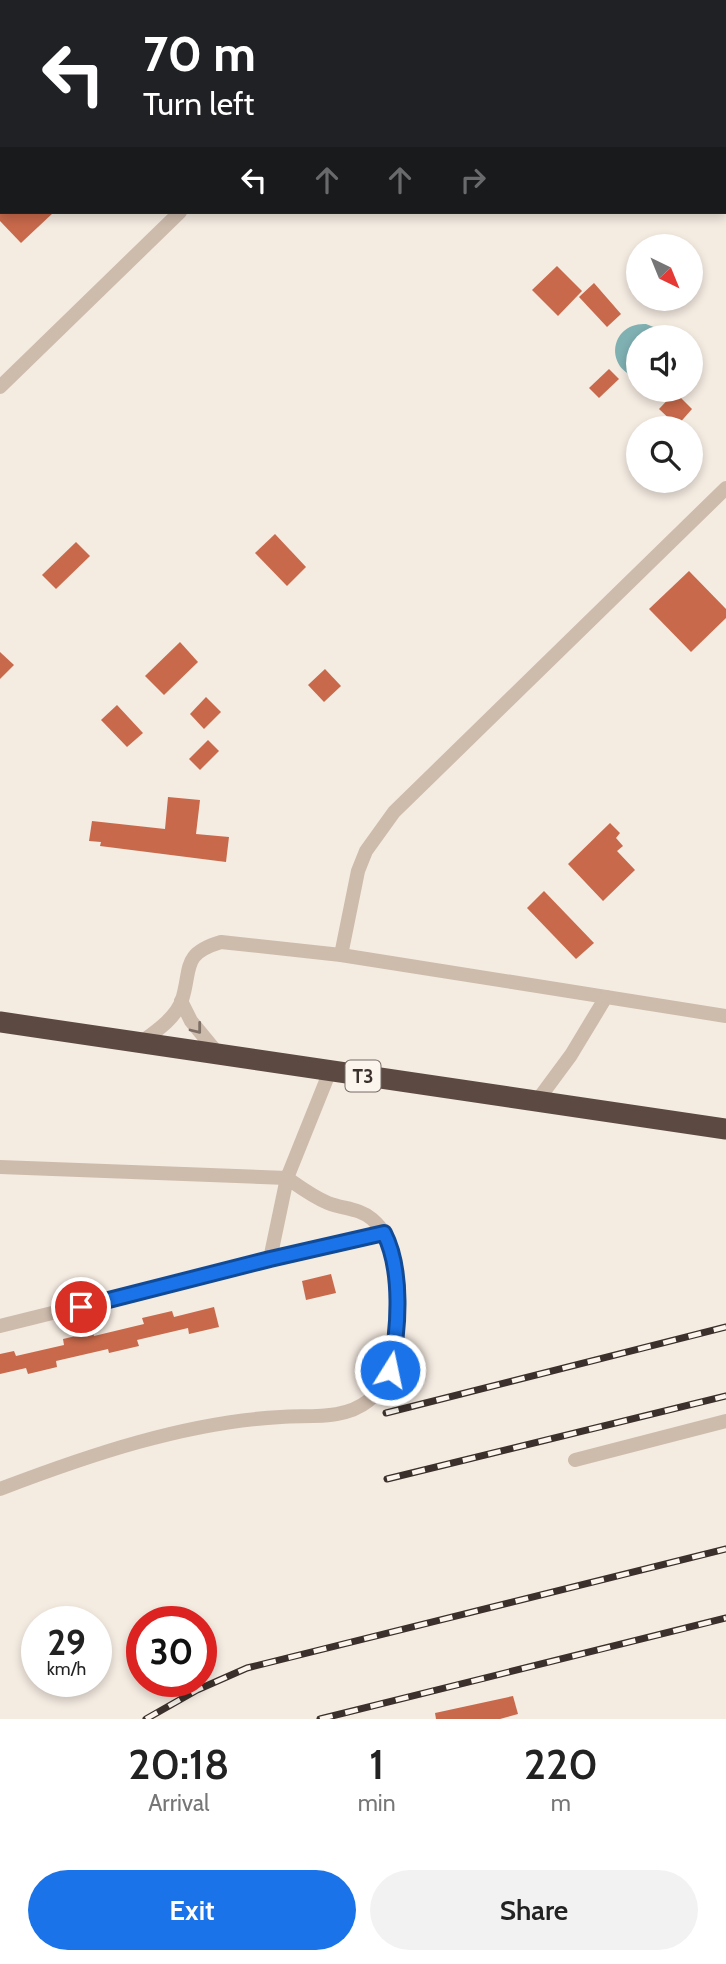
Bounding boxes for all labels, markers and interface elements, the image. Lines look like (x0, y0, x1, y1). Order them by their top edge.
text: 70 m (143, 24, 256, 83)
icon: left (28, 28, 119, 119)
text: Turn left (143, 84, 254, 123)
icon: left (235, 161, 273, 199)
icon: ahead (308, 161, 346, 199)
icon: ahead (381, 161, 419, 199)
icon: right (454, 161, 492, 199)
north arrow (626, 234, 704, 312)
map controls (626, 234, 703, 493)
button: sound (626, 325, 703, 402)
button: search (626, 416, 703, 493)
one-way arrow (189, 1022, 202, 1034)
road number: T3 (346, 1060, 380, 1092)
pin (51, 1277, 111, 1337)
icon: arrive (62, 1288, 100, 1326)
position arrow (353, 1333, 427, 1407)
speed limit sign: 30 (126, 1606, 217, 1697)
text: 29 (47, 1621, 86, 1664)
text: km/h (47, 1658, 86, 1680)
text: 20:18 (128, 1738, 229, 1790)
text: 1 (369, 1738, 384, 1790)
text: 220 (524, 1738, 598, 1790)
text: Arrival (148, 1789, 209, 1817)
text: min (358, 1789, 396, 1817)
text: m (551, 1789, 571, 1817)
button: Exit (28, 1870, 356, 1950)
button: Share (370, 1870, 698, 1950)

